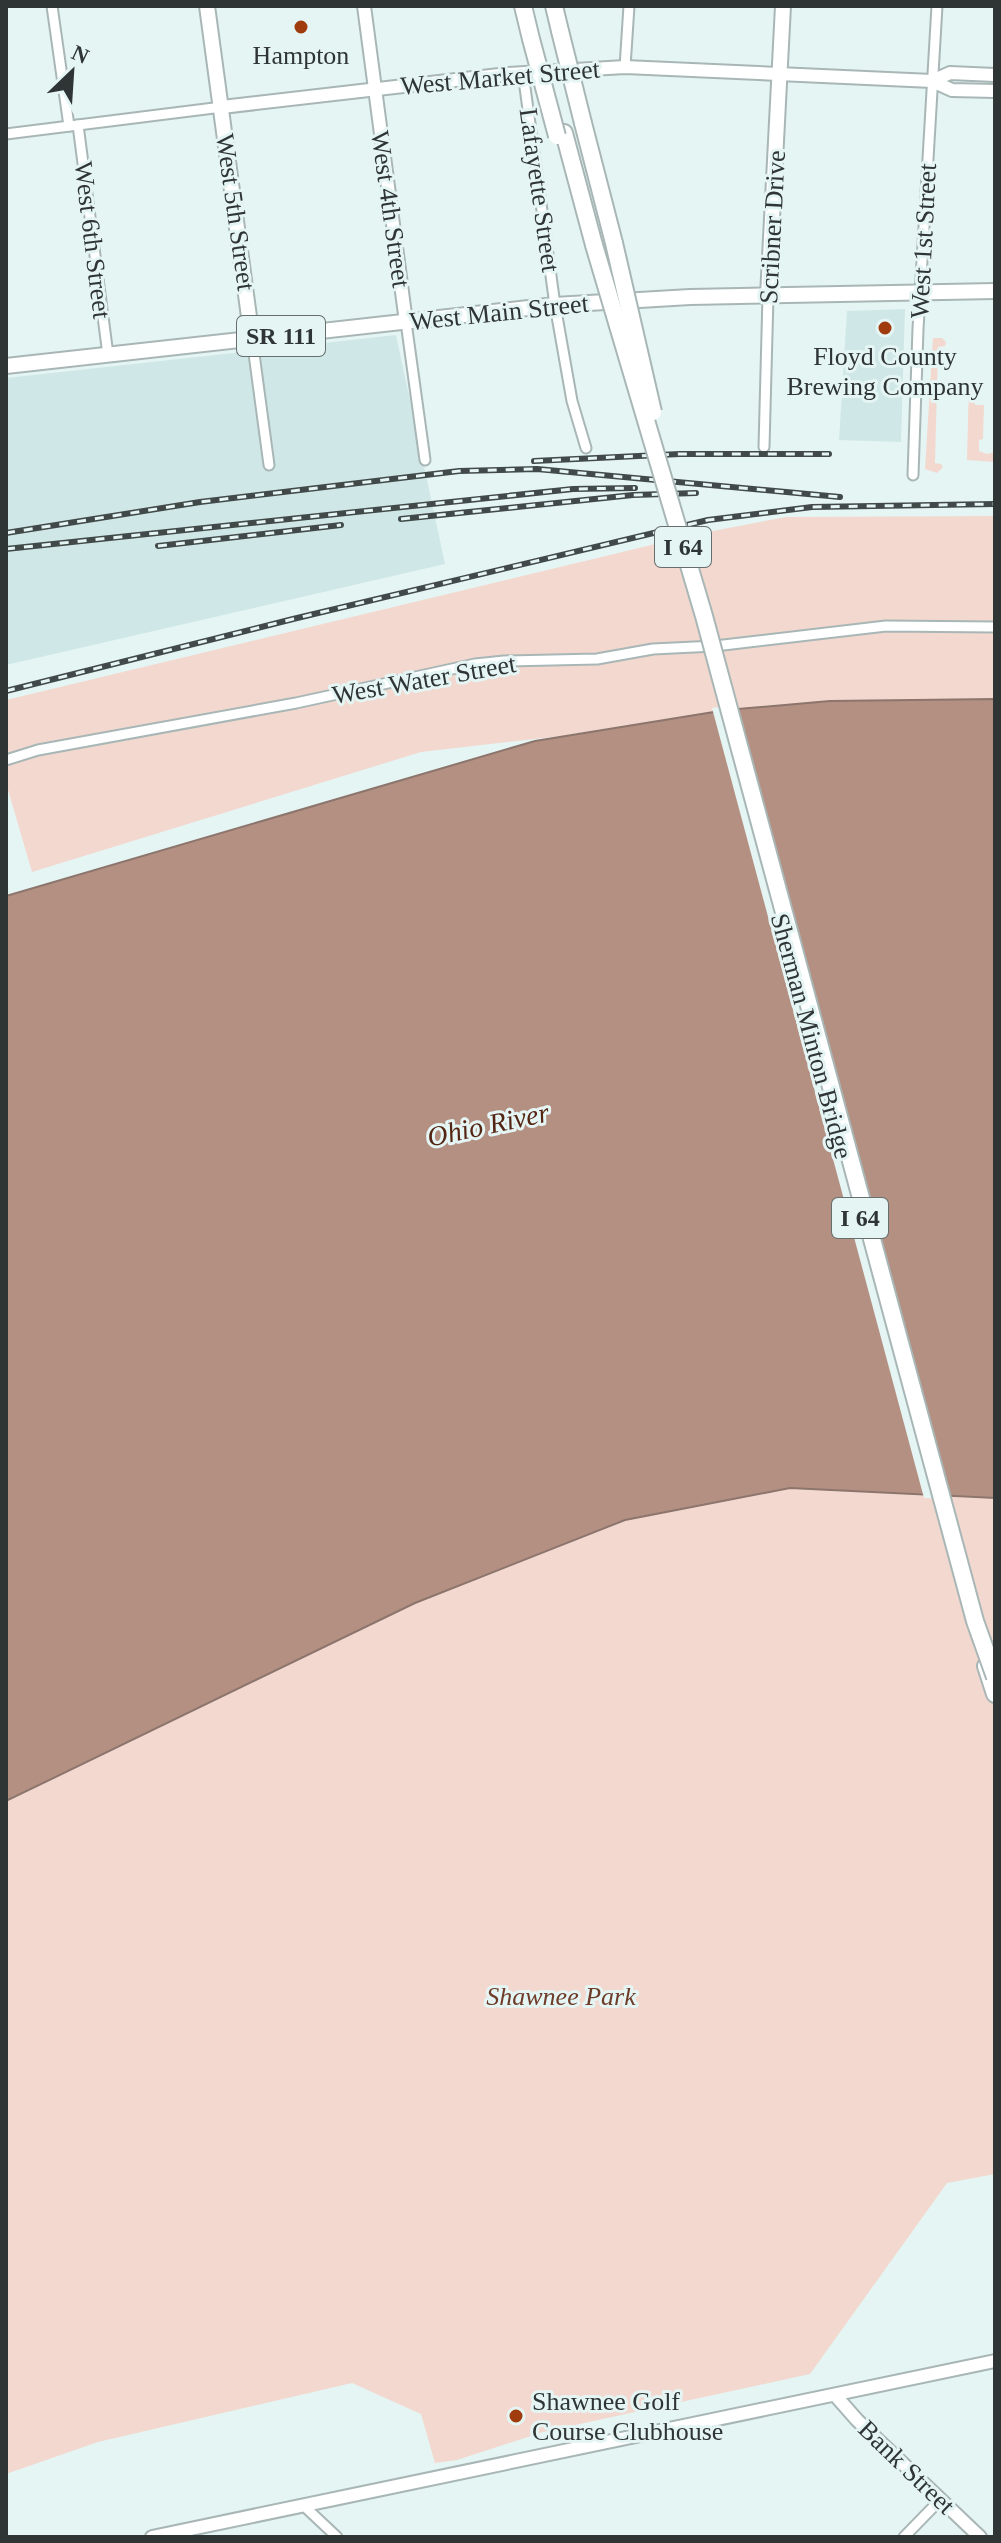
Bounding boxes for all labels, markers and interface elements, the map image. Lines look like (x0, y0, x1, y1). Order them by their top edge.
marker: Hampton (292, 18, 310, 36)
north arrow (32, 32, 112, 112)
text: N (68, 40, 93, 69)
place label: Hampton (253, 41, 349, 70)
street label: West Market Street (399, 54, 602, 101)
street label: Lafayette Street (514, 106, 565, 275)
street label: West 4th Street (365, 129, 416, 290)
street label: West 5th Street (210, 132, 261, 293)
street label: Scribner Drive (754, 149, 791, 305)
street label: West 6th Street (68, 160, 117, 321)
street label: West 1st Street (905, 162, 942, 319)
street label: West Main Street (408, 289, 591, 336)
road number: SR 111 (237, 316, 325, 356)
marker: Floyd County Brewing Company (876, 319, 894, 337)
place label: Floyd County Brewing Company (786, 342, 984, 401)
road number: I 64 (655, 527, 711, 567)
street label: West Water Street (330, 649, 519, 710)
street label: Sherman Minton Bridge (765, 910, 858, 1162)
water label: Ohio River (424, 1096, 552, 1153)
road number: I 64 (832, 1198, 888, 1238)
park label: Shawnee Park (486, 1982, 636, 2011)
place label: Shawnee Golf Course Clubhouse (532, 2387, 723, 2446)
marker: Shawnee Golf Course Clubhouse (507, 2407, 525, 2425)
street label: Bank Street (853, 2415, 961, 2521)

